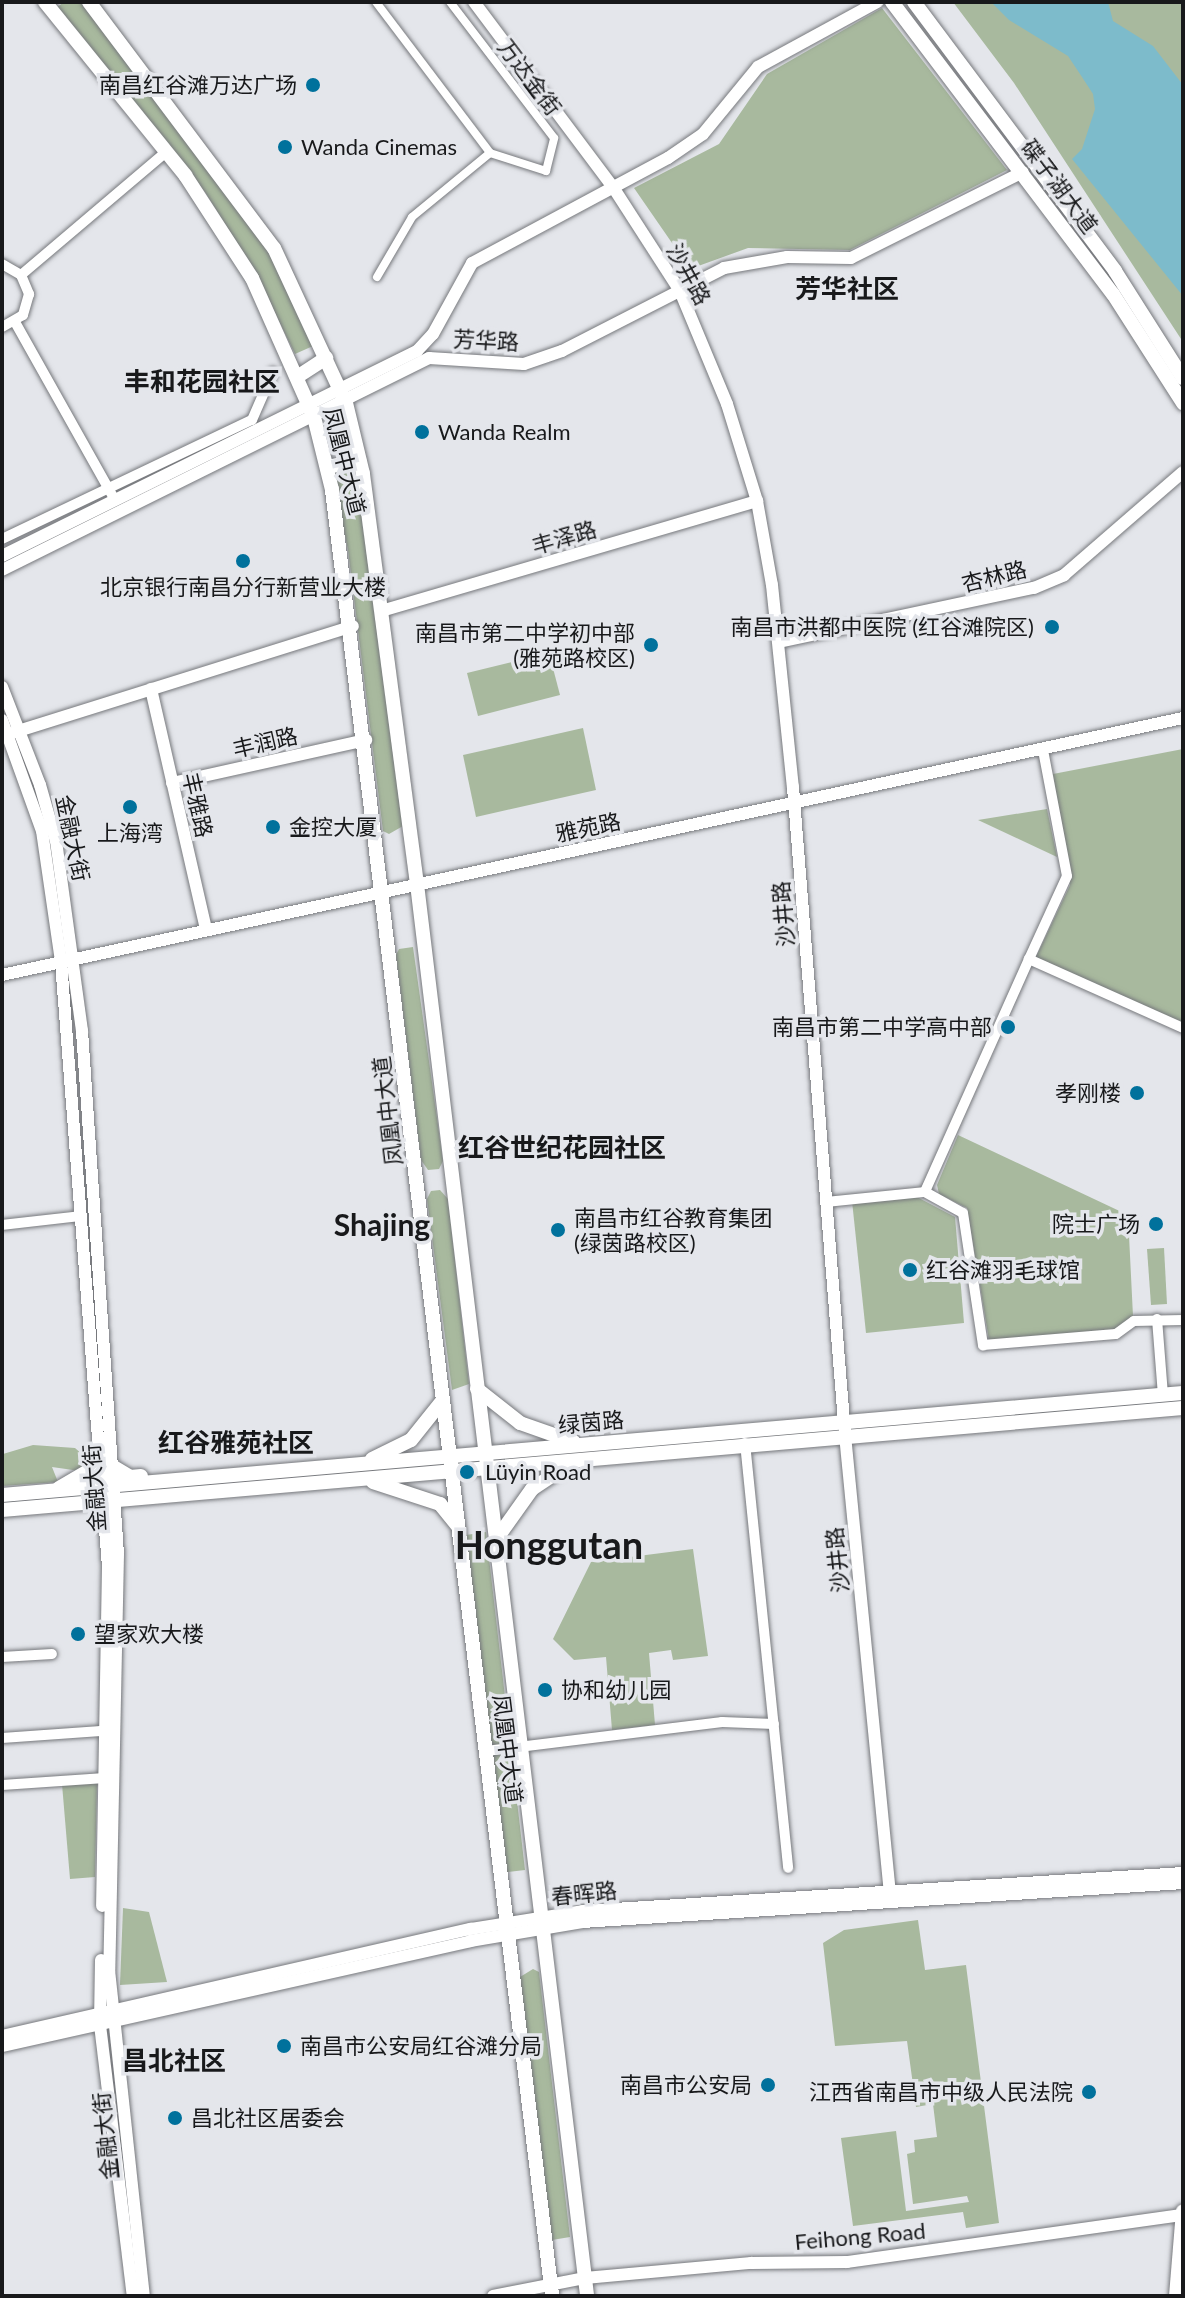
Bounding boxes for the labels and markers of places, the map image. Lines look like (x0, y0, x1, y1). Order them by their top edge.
place label: 南昌红谷滩万达广场 (99, 72, 297, 98)
marker: 南昌红谷滩万达广场 (304, 76, 322, 94)
place label: Wanda Cinemas (301, 134, 457, 160)
marker: Wanda Cinemas (276, 138, 294, 156)
place label: Wanda Realm (438, 419, 571, 445)
marker: Wanda Realm (413, 423, 431, 441)
marker: 北京银行南昌分行新营业大楼 (234, 552, 252, 570)
place label: 北京银行南昌分行新营业大楼 (100, 574, 386, 600)
place label: 南昌市洪都中医院 (红谷滩院区) (731, 614, 1034, 640)
marker: 南昌市洪都中医院 (红谷滩院区) (1041, 616, 1063, 638)
place label: 南昌市第二中学初中部 (雅苑路校区) (415, 619, 635, 670)
marker: 南昌市第二中学初中部 (雅苑路校区) (642, 636, 660, 654)
marker: 上海湾 (121, 798, 139, 816)
place label: 金控大厦 (289, 814, 377, 840)
marker: 金控大厦 (264, 818, 282, 836)
place label: 上海湾 (97, 820, 163, 846)
place label: 南昌市第二中学高中部 (772, 1014, 992, 1040)
marker: 南昌市第二中学高中部 (999, 1018, 1017, 1036)
place label: 孝刚楼 (1055, 1080, 1121, 1106)
marker: 孝刚楼 (1128, 1084, 1146, 1102)
place label: 南昌市红谷教育集团 (绿茵路校区) (574, 1204, 772, 1256)
place label: 院士广场 (1052, 1211, 1140, 1237)
marker: 院士广场 (1147, 1215, 1165, 1233)
marker: 南昌市红谷教育集团 (绿茵路校区) (549, 1221, 567, 1239)
place label: 红谷滩羽毛球馆 (926, 1257, 1080, 1283)
marker: 红谷滩羽毛球馆 (901, 1261, 919, 1279)
place label: Lüyin Road (485, 1459, 591, 1485)
marker: Lüyin Road (456, 1461, 478, 1483)
place label: 望家欢大楼 (94, 1621, 204, 1647)
marker: 望家欢大楼 (69, 1625, 87, 1643)
place label: 协和幼儿园 (561, 1677, 671, 1703)
marker: 协和幼儿园 (536, 1681, 554, 1699)
place label: 南昌市公安局红谷滩分局 (300, 2033, 542, 2059)
marker: 南昌市公安局红谷滩分局 (275, 2037, 293, 2055)
place label: 南昌市公安局 (620, 2072, 752, 2098)
marker: 南昌市公安局 (759, 2076, 777, 2094)
place label: 江西省南昌市中级人民法院 (809, 2079, 1073, 2105)
marker: 江西省南昌市中级人民法院 (1080, 2083, 1098, 2101)
place label: 昌北社区居委会 (191, 2105, 345, 2131)
marker: 昌北社区居委会 (166, 2109, 184, 2127)

